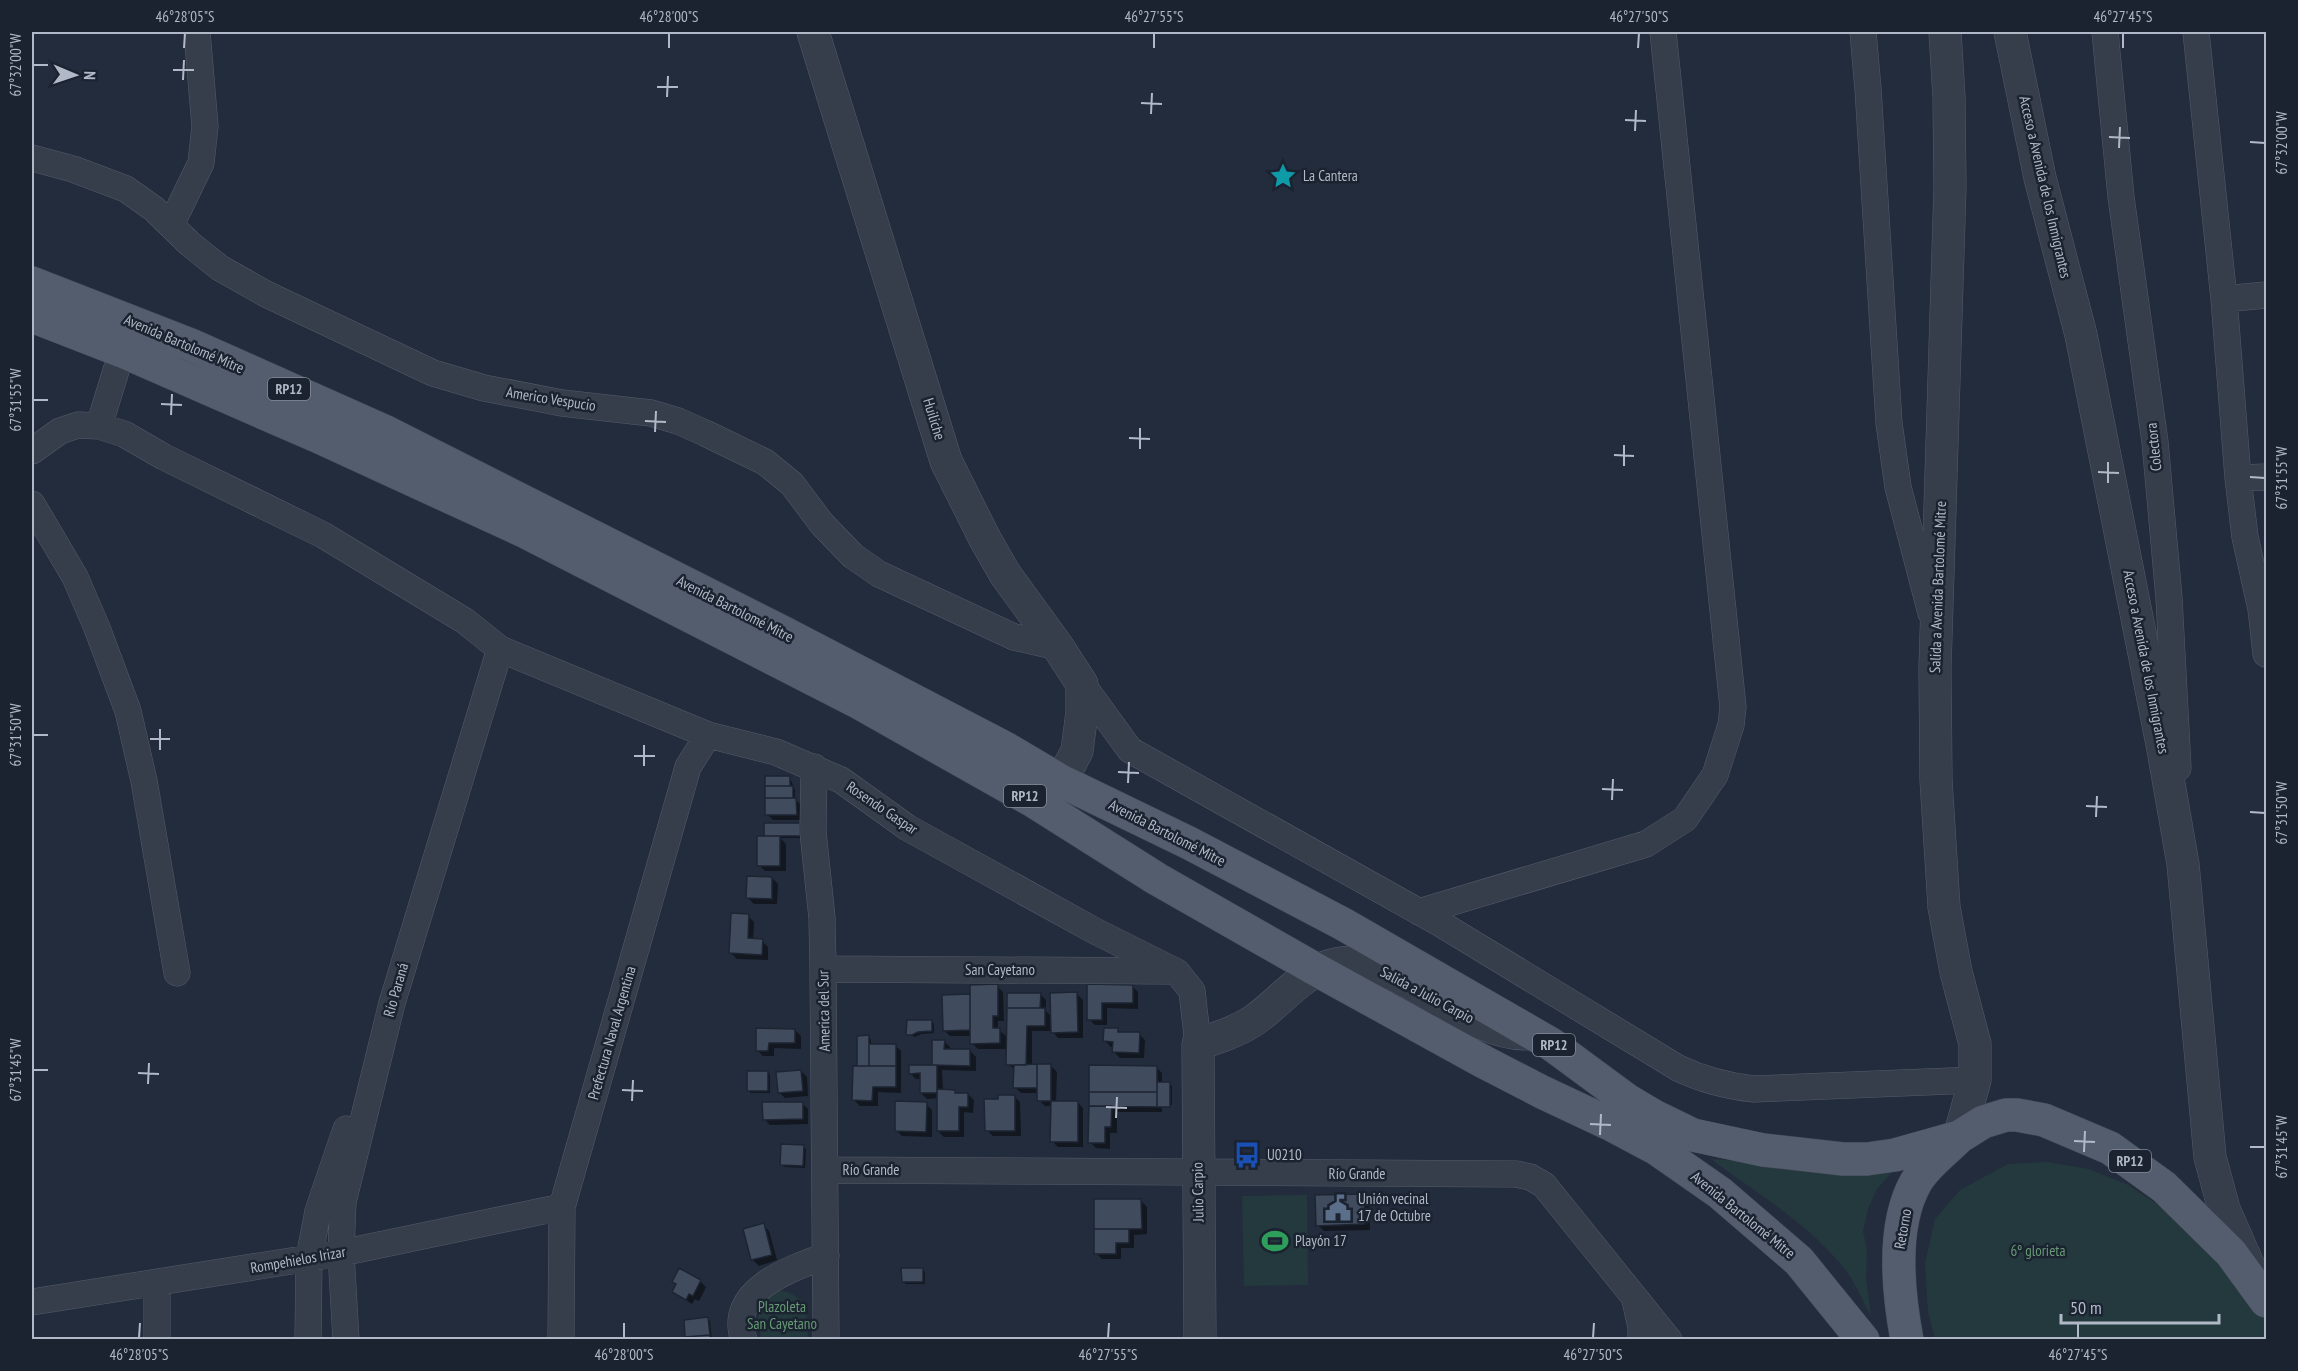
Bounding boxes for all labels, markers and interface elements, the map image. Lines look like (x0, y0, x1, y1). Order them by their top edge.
text: 46°28'05"S (155, 7, 215, 26)
text: 46°28'00"S (639, 7, 699, 26)
text: 46°27'55"S (1124, 7, 1184, 26)
text: 46°27'50"S (1609, 7, 1669, 26)
text: 46°27'45"S (2093, 7, 2153, 26)
text: 67°32'00"W (6, 33, 25, 97)
north arrow (45, 45, 105, 105)
text: N (80, 71, 100, 80)
street label: Acceso a Avenida de los Inmigrantes (2015, 94, 2076, 280)
text: 67°32'00"W (2272, 111, 2291, 175)
place icon: La Cantera (1268, 161, 1298, 191)
place label: La Cantera (1303, 166, 1358, 185)
street label: Avenida Bartolomé Mitre (121, 310, 247, 377)
text: 67°31'55"W (6, 368, 25, 432)
road number: RP12 (268, 378, 310, 400)
street label: Americo Vespucio (505, 382, 597, 415)
street label: Huiliche (919, 396, 950, 442)
street label: Colectora (2142, 422, 2165, 472)
text: 67°31'55"W (2272, 446, 2291, 510)
street label: Salida a Avenida Bartolomé Mitre (1925, 501, 1950, 673)
street label: Acceso a Avenida de los Inmigrantes (2119, 569, 2174, 755)
street label: Avenida Bartolomé Mitre (674, 571, 797, 646)
text: 67°31'50"W (6, 703, 25, 767)
street label: Rosendo Gaspar (843, 777, 922, 839)
text: 67°31'50"W (2272, 781, 2291, 845)
road number: RP12 (1004, 785, 1046, 807)
street label: Avenida Bartolomé Mitre (1106, 795, 1229, 870)
street label: San Cayetano (965, 960, 1035, 979)
street label: Río Paraná (379, 961, 412, 1019)
street label: Salida a Julio Carpio (1377, 962, 1477, 1027)
street label: Prefectura Naval Argentina (583, 964, 640, 1102)
street label: America del Sur (813, 969, 834, 1052)
road number: RP12 (1533, 1034, 1575, 1056)
text: 67°31'45"W (6, 1038, 25, 1102)
text: 67°31'45"W (2272, 1115, 2291, 1179)
bus stop icon: U0210 (1232, 1140, 1262, 1170)
place label: U0210 (1267, 1145, 1302, 1164)
road number: RP12 (2109, 1150, 2151, 1172)
street label: Río Grande (843, 1160, 899, 1179)
street label: Julio Carpio (1187, 1162, 1208, 1223)
street label: Río Grande (1329, 1164, 1385, 1183)
street label: Avenida Bartolomé Mitre (1687, 1167, 1799, 1262)
place label: Unión vecinal 17 de Octubre (1358, 1189, 1431, 1225)
public building icon: Unión vecinal 17 de Octubre (1323, 1193, 1353, 1223)
street label: Retorno (1890, 1207, 1915, 1250)
sports icon: Playón 17 (1260, 1226, 1290, 1256)
place label: Playón 17 (1295, 1231, 1347, 1250)
park label: 6º glorieta (2011, 1241, 2065, 1260)
street label: Rompehielos Irizar (249, 1242, 348, 1277)
scale bar (2061, 1287, 2218, 1325)
text: 50 m (2070, 1296, 2102, 1319)
park label: Plazoleta San Cayetano (747, 1297, 817, 1333)
text: 46°28'05"S (109, 1345, 169, 1364)
text: 46°28'00"S (594, 1345, 654, 1364)
text: 46°27'55"S (1078, 1345, 1138, 1364)
text: 46°27'50"S (1563, 1345, 1623, 1364)
text: 46°27'45"S (2048, 1345, 2108, 1364)

